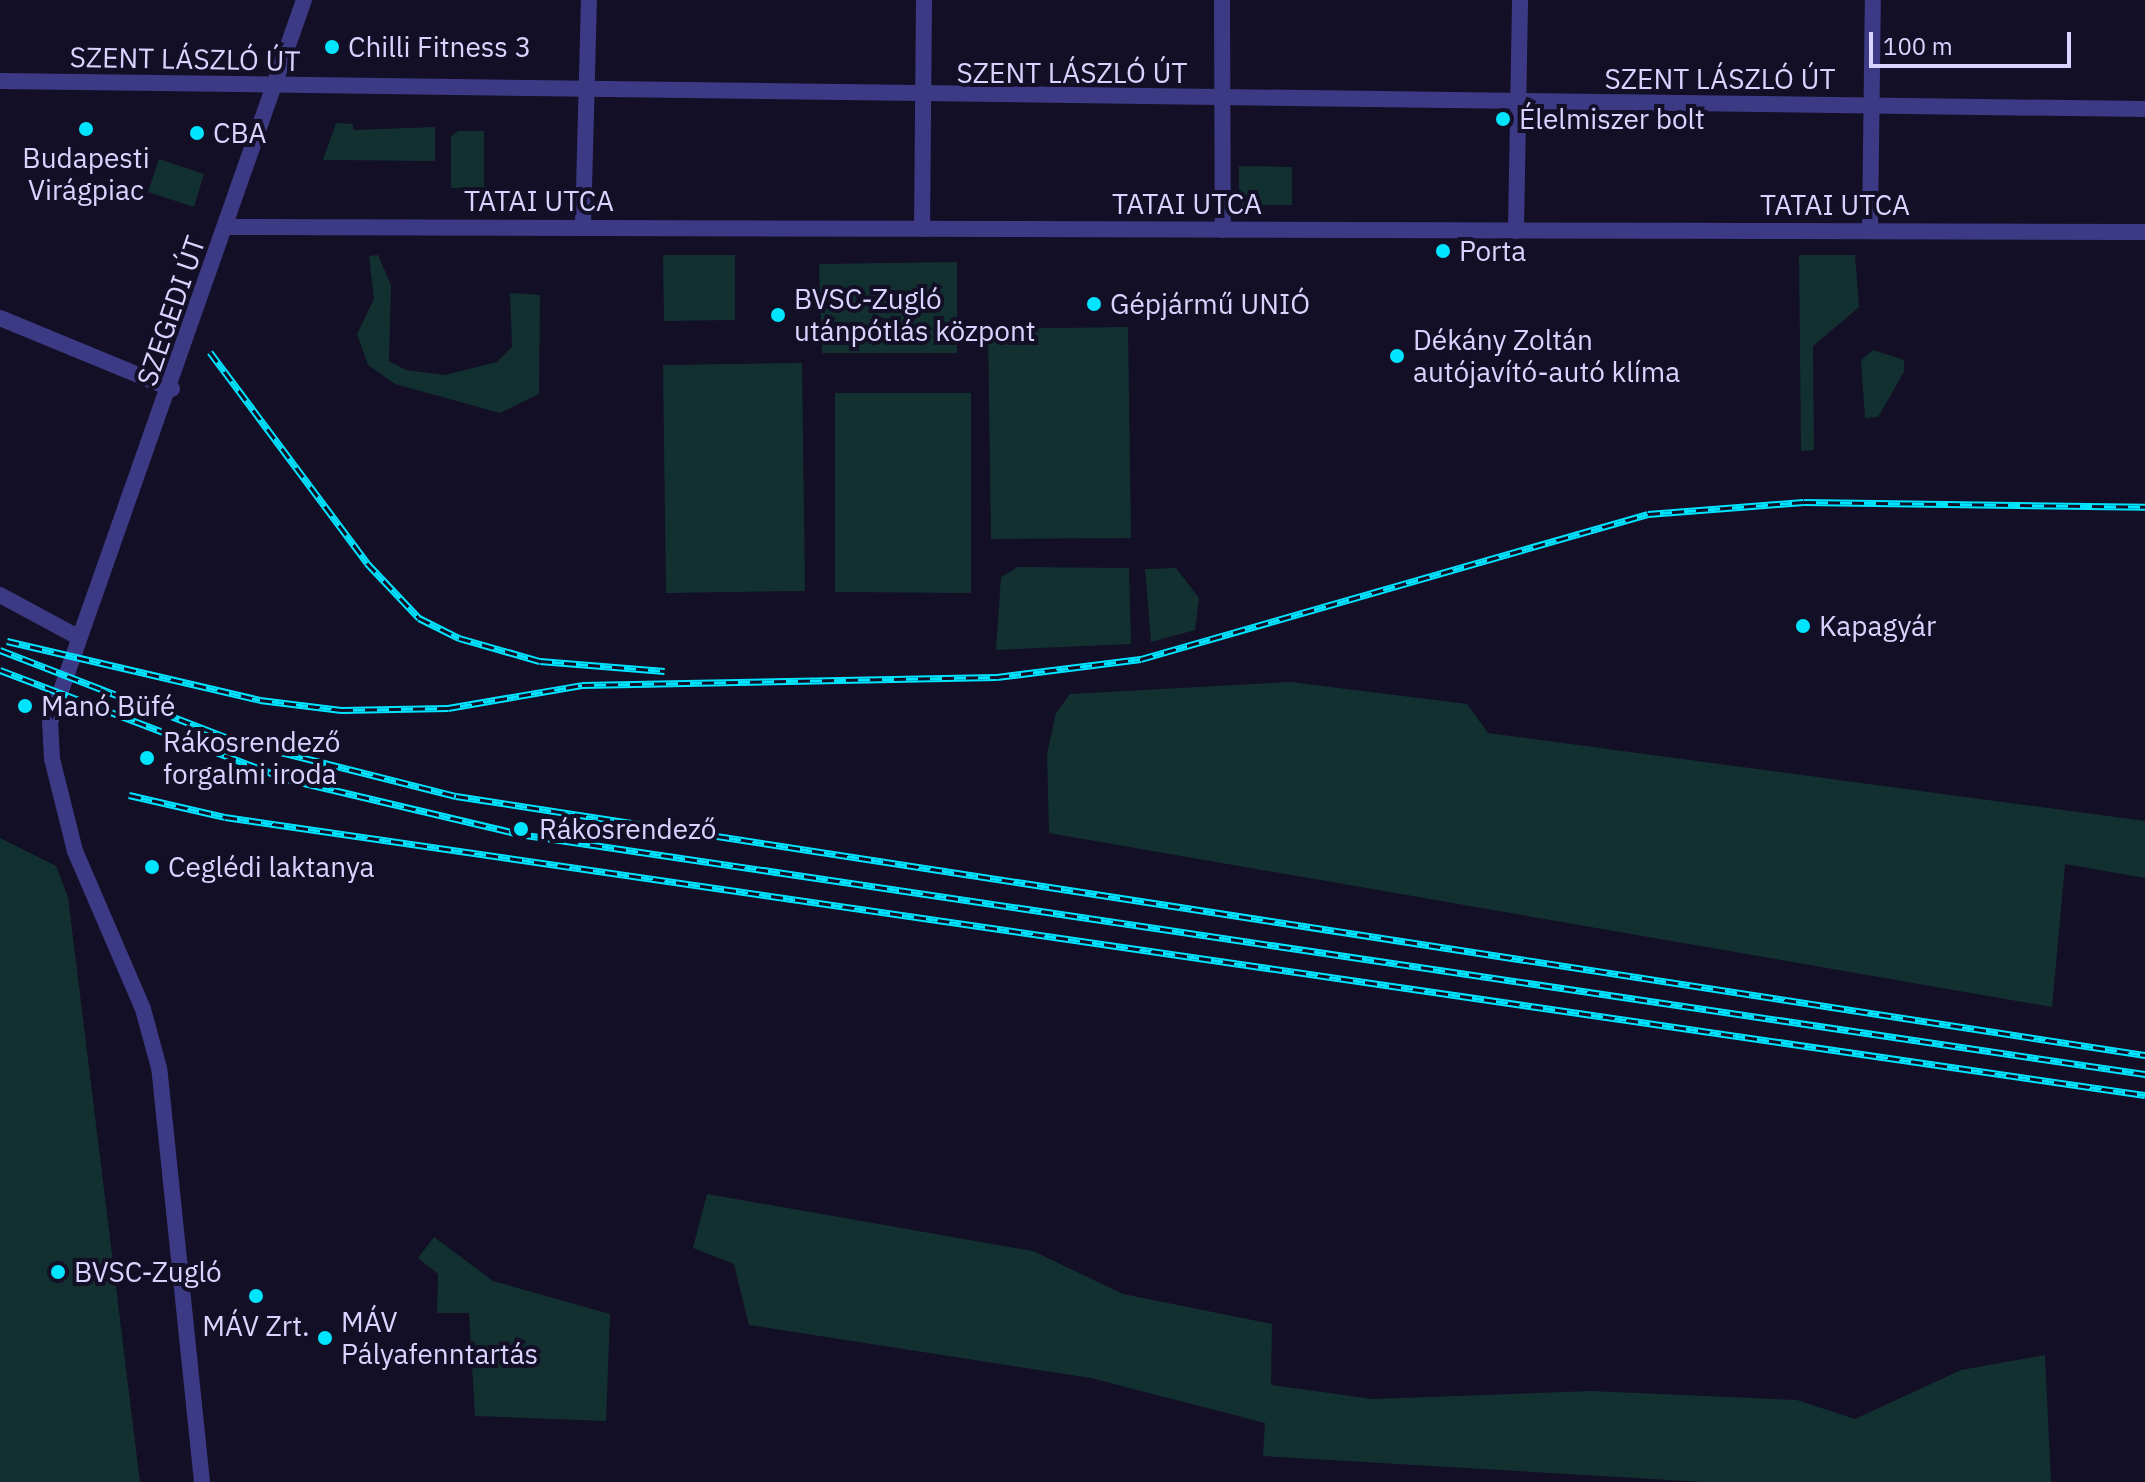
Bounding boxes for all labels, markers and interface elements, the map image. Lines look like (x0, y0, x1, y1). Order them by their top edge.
scale bar (1873, 16, 2075, 66)
place label: Chilli Fitness 3 (348, 30, 531, 64)
text: 100 m (1883, 30, 1953, 62)
marker: Chilli Fitness 3 (323, 38, 341, 56)
street label: SZENT LÁSZLÓ ÚT (69, 40, 301, 78)
street label: SZENT LÁSZLÓ ÚT (957, 56, 1187, 90)
street label: SZENT LÁSZLÓ ÚT (1605, 62, 1835, 96)
place label: Élelmiszer bolt (1519, 102, 1705, 136)
marker: Élelmiszer bolt (1494, 110, 1512, 128)
place label: CBA (213, 116, 266, 150)
marker: Budapesti Virágpiac (77, 120, 95, 138)
marker: CBA (188, 124, 206, 142)
place label: Budapesti Virágpiac (22, 141, 150, 207)
street label: TATAI UTCA (464, 184, 614, 218)
street label: TATAI UTCA (1112, 187, 1262, 221)
street label: TATAI UTCA (1760, 188, 1910, 222)
street label: SZEGEDI ÚT (130, 232, 212, 390)
place label: Porta (1459, 234, 1526, 268)
marker: Porta (1434, 242, 1452, 260)
place label: BVSC-Zugló utánpótlás központ (794, 282, 1036, 348)
place label: Gépjármű UNIÓ (1110, 287, 1310, 321)
marker: Gépjármű UNIÓ (1085, 295, 1103, 313)
marker: BVSC-Zugló utánpótlás központ (769, 306, 787, 324)
place label: Dékány Zoltán autójavító-autó klíma (1413, 323, 1680, 389)
marker: Dékány Zoltán autójavító-autó klíma (1388, 347, 1406, 365)
place label: Kapagyár (1819, 609, 1936, 643)
marker: Kapagyár (1794, 617, 1812, 635)
place label: Manó Büfé (41, 689, 175, 723)
marker: Manó Büfé (16, 697, 34, 715)
place label: Rákosrendező forgalmi iroda (163, 725, 340, 791)
marker: Rákosrendező forgalmi iroda (138, 749, 156, 767)
place label: Rákosrendező (539, 812, 716, 846)
marker: Rákosrendező (510, 818, 532, 840)
place label: Ceglédi laktanya (168, 850, 374, 884)
marker: Ceglédi laktanya (143, 858, 161, 876)
place label: BVSC-Zugló (74, 1255, 222, 1289)
marker: BVSC-Zugló (49, 1263, 67, 1281)
marker: MÁV Zrt. (247, 1287, 265, 1305)
place label: MÁV Pályafenntartás (341, 1305, 538, 1371)
place label: MÁV Zrt. (202, 1309, 310, 1343)
marker: MÁV Pályafenntartás (316, 1329, 334, 1347)

